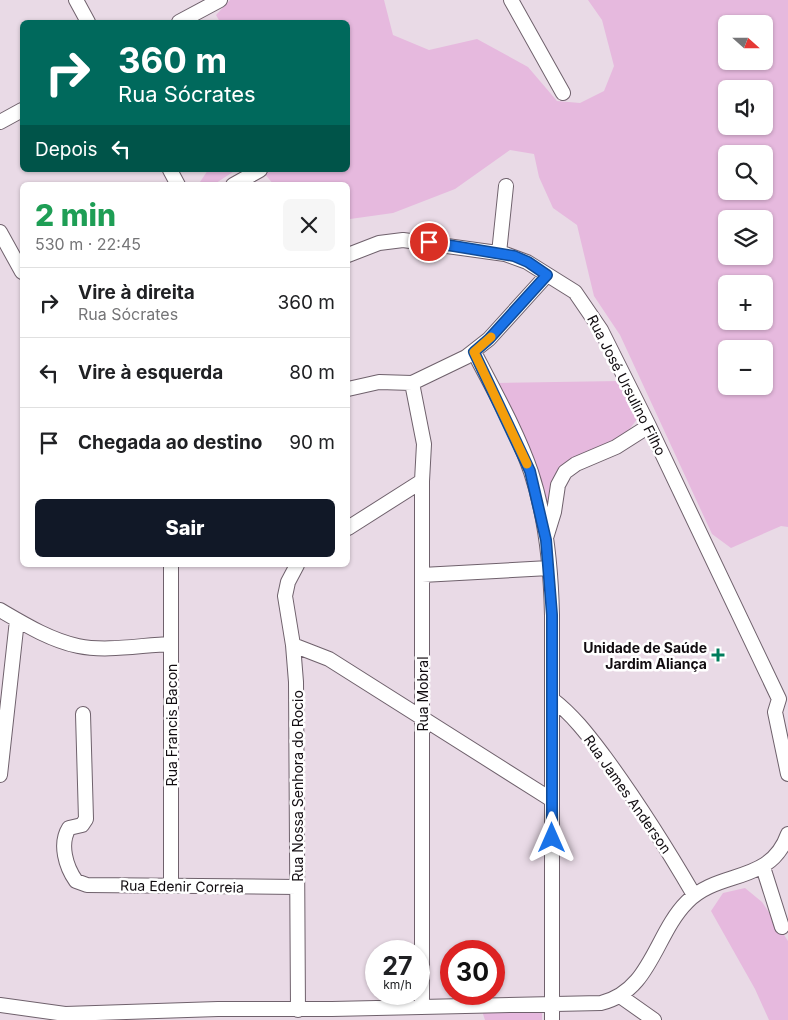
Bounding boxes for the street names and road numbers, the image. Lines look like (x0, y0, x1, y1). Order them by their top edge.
street label: Rua José Ursulino Filho (584, 312, 670, 458)
street label: Rua Mobral (414, 656, 431, 732)
street label: Rua Francis Bacon (163, 664, 180, 786)
street label: Rua Nossa Senhora do Rocio (289, 690, 306, 882)
street label: Rua James Anderson (581, 732, 675, 856)
street label: Rua Edenir Correia (120, 876, 244, 896)

